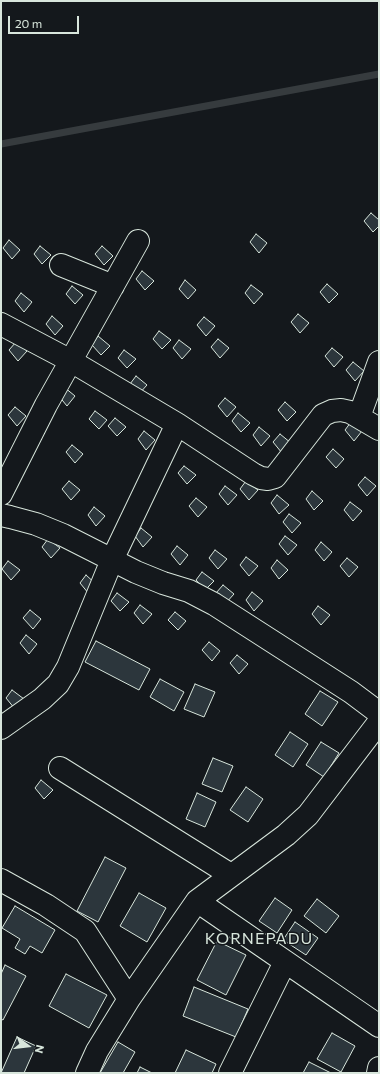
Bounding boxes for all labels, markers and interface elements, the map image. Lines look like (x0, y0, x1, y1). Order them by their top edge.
scale bar (10, 8, 81, 34)
text: 20 m (15, 16, 42, 30)
district label: KORNEPADU (205, 929, 313, 949)
north arrow (8, 1026, 48, 1066)
text: N (33, 1044, 47, 1055)

